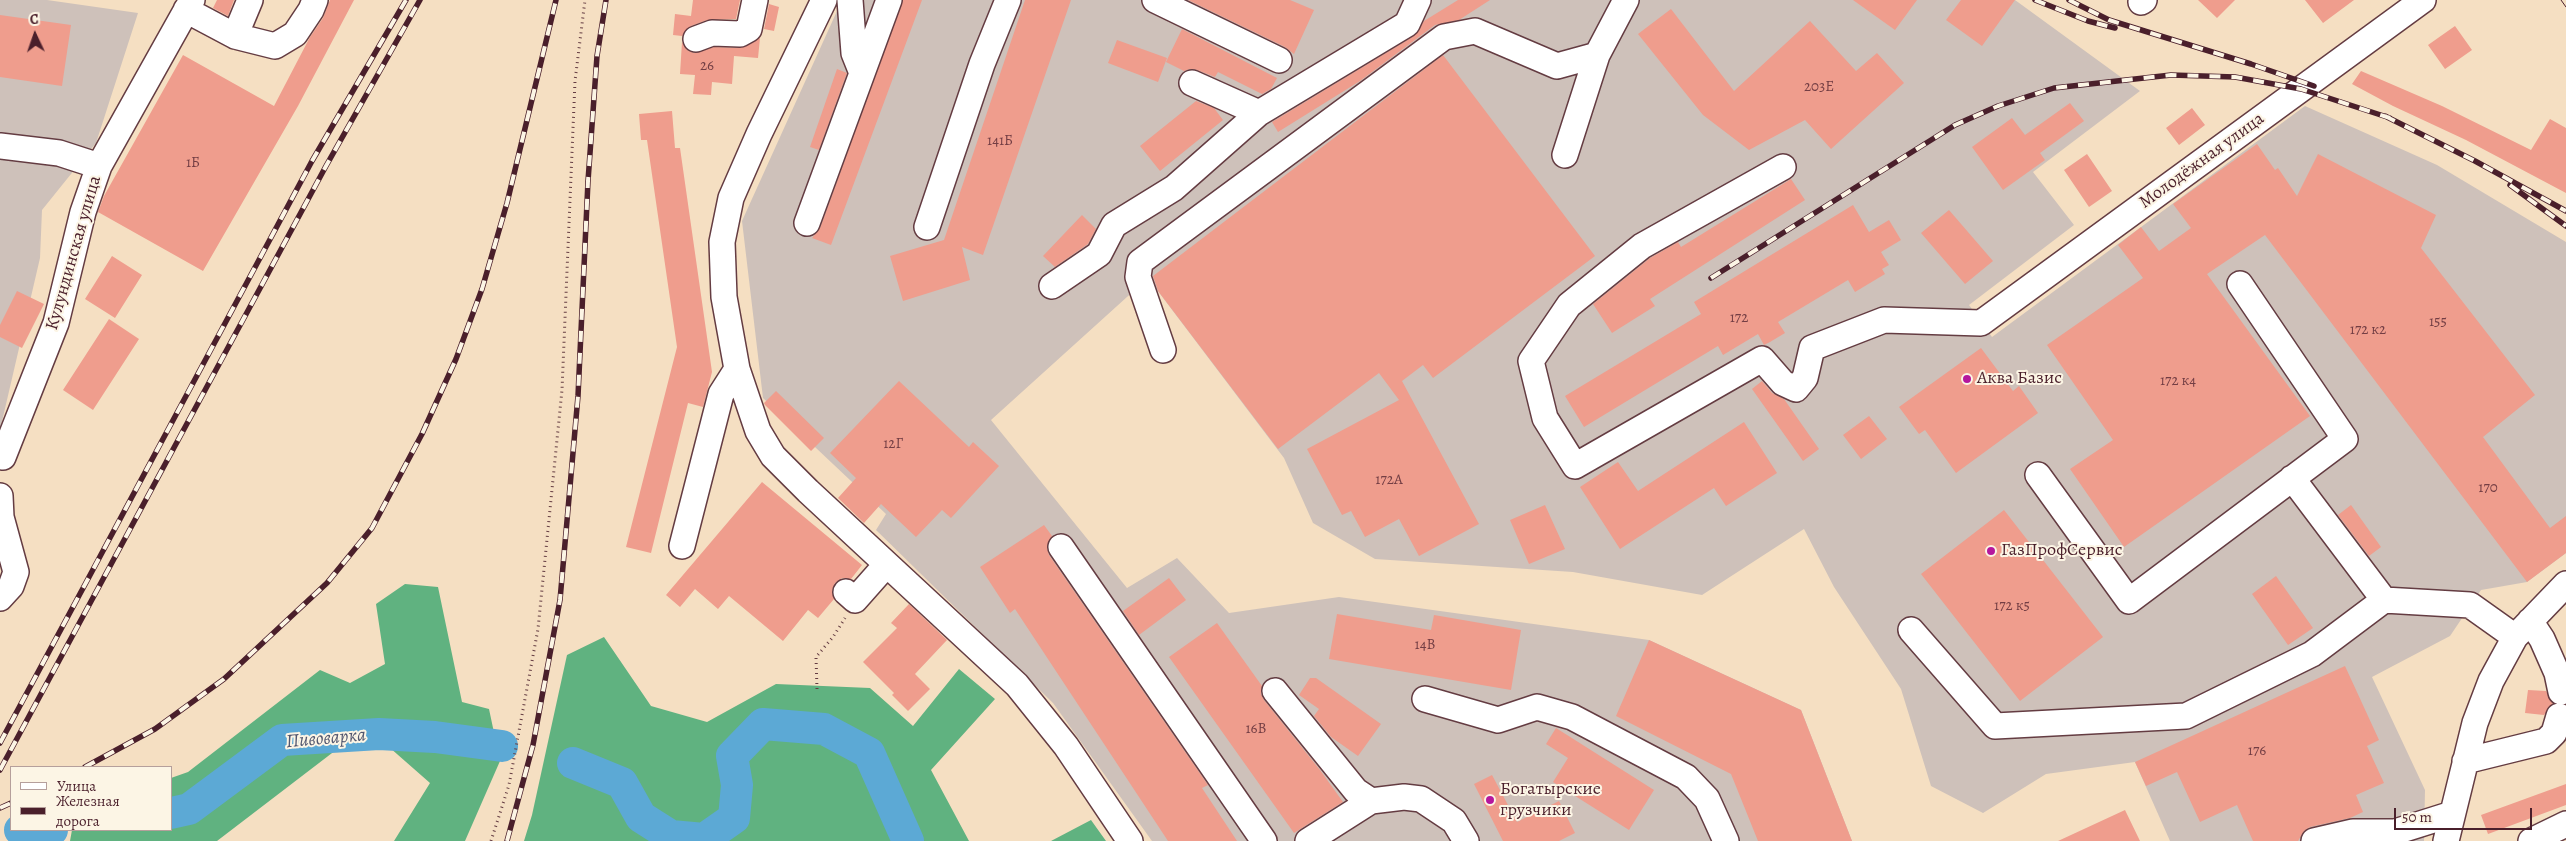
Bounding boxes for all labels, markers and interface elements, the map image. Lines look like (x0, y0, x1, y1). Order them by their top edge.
north arrow (10, 10, 60, 60)
text: С (29, 10, 39, 29)
house number: 26 (700, 57, 714, 75)
house number: 203Е (1804, 78, 1834, 96)
street label: Молодёжная улица (2135, 108, 2269, 214)
house number: 141Б (987, 132, 1013, 150)
house number: 1Б (186, 154, 200, 172)
street label: Кулундинская улица (42, 173, 106, 333)
house number: 172 (1730, 309, 1748, 327)
house number: 155 (2429, 313, 2447, 331)
house number: 172 к2 (2350, 321, 2386, 339)
place label: Аква Базис (1977, 368, 2062, 390)
house number: 172 к4 (2160, 372, 2196, 390)
marker: Аква Базис (1961, 373, 1973, 385)
house number: 12Г (883, 435, 903, 453)
house number: 172А (1375, 471, 1403, 489)
house number: 170 (2478, 479, 2498, 497)
place label: ГазПрофСервис (2001, 540, 2123, 562)
marker: ГазПрофСервис (1985, 545, 1997, 557)
house number: 172 к5 (1994, 597, 2030, 615)
house number: 14В (1415, 636, 1435, 654)
house number: 16В (1245, 720, 1267, 738)
water label: Пивоварка (285, 724, 367, 754)
house number: 176 (2248, 742, 2266, 760)
legend (10, 766, 172, 831)
text: Улица (57, 776, 96, 796)
place label: Богатырские грузчики (1500, 779, 1601, 822)
text: Железная дорога (56, 791, 120, 831)
marker: Богатырские грузчики (1484, 794, 1496, 806)
scale bar (2396, 798, 2534, 830)
text: 50 m (2402, 807, 2432, 827)

